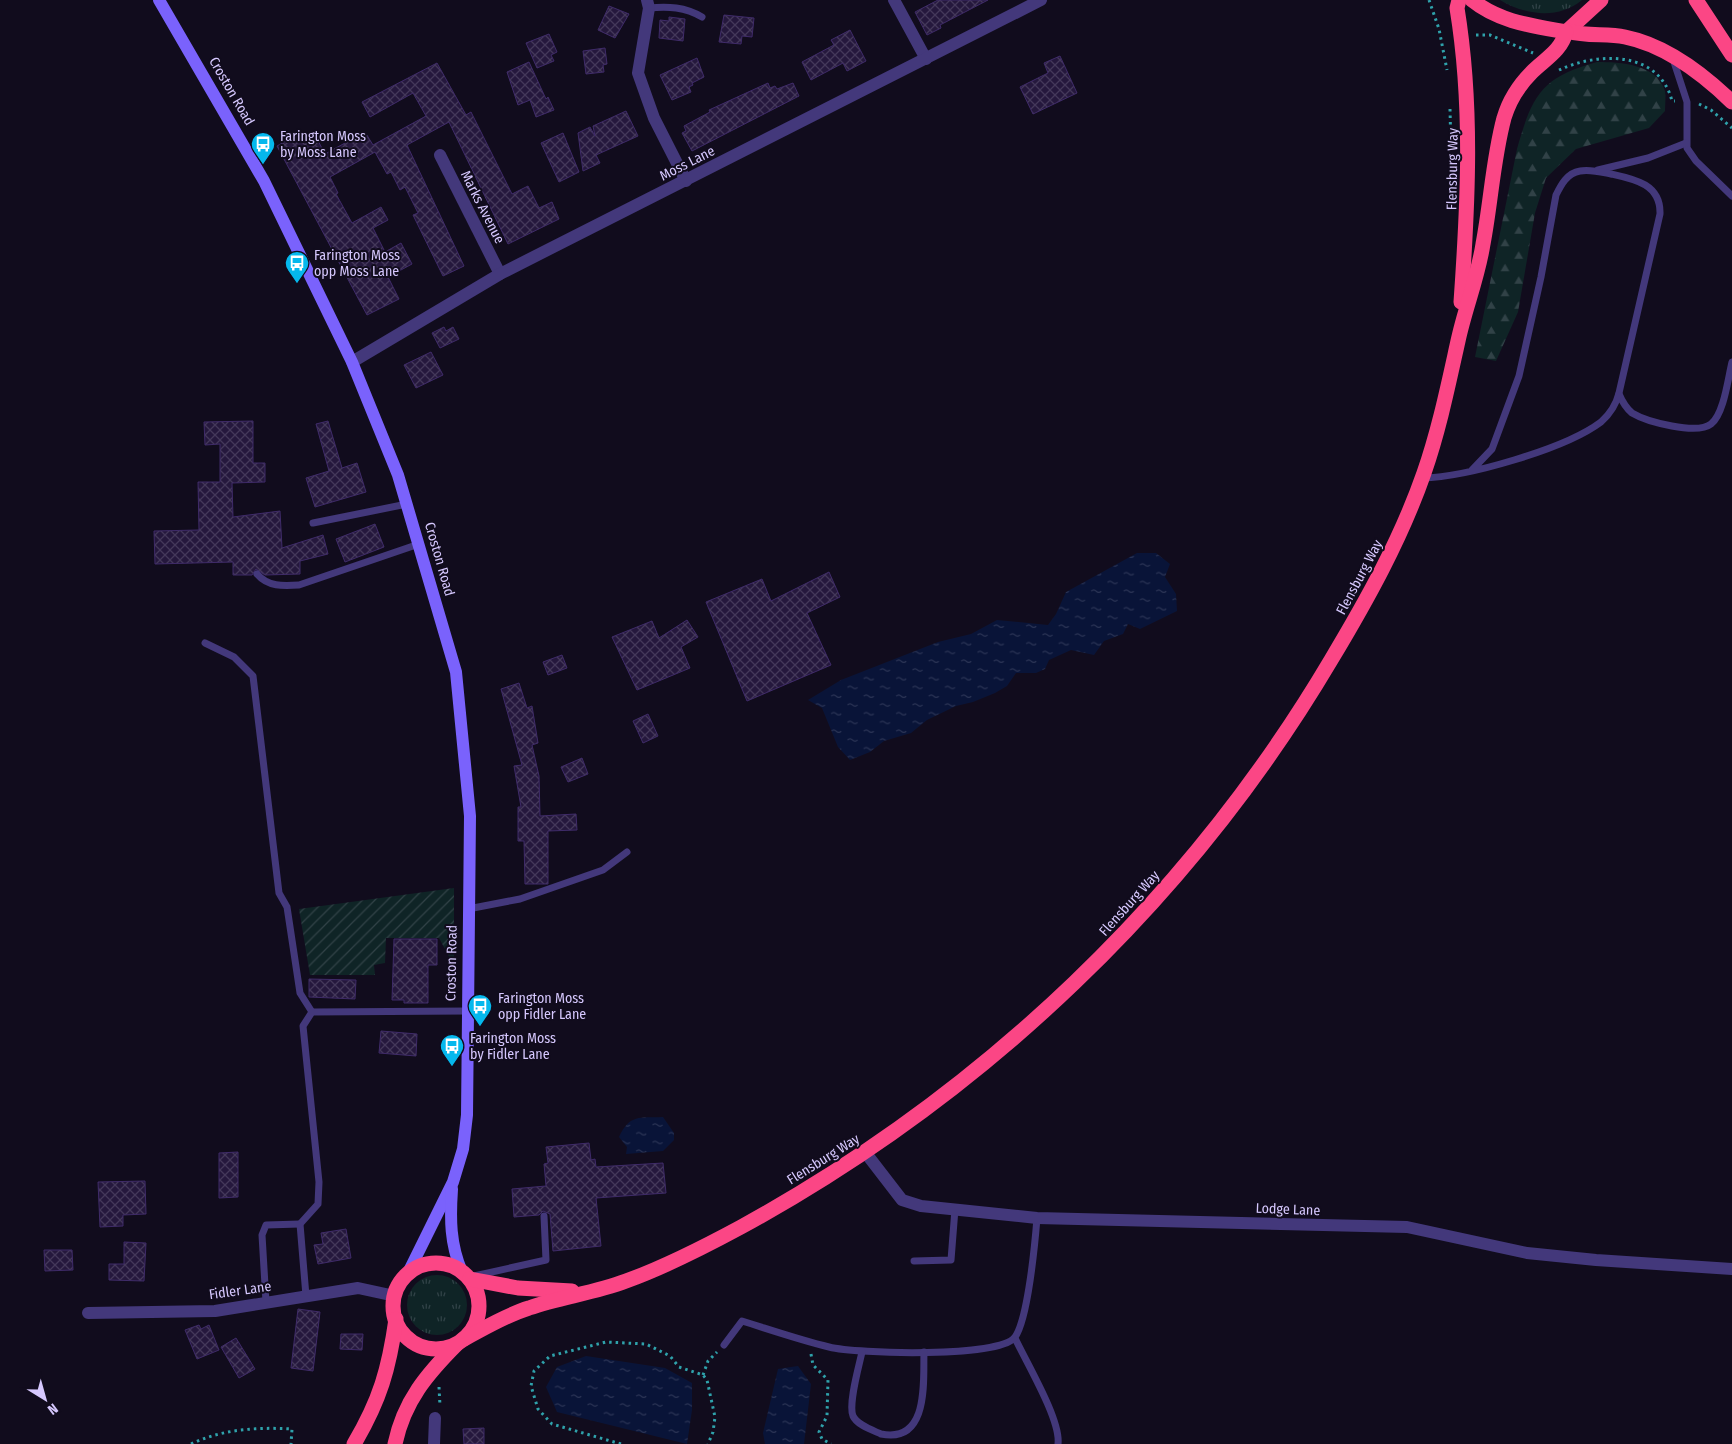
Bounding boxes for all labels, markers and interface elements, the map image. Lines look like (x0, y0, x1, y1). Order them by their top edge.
street label: Croston Road (205, 54, 258, 128)
street label: Flensburg Way (1443, 127, 1462, 210)
place label: Farington Moss by Moss Lane (280, 128, 366, 161)
bus stop icon: Farington Moss by Moss Lane (250, 131, 276, 165)
street label: Moss Lane (657, 142, 718, 185)
street label: Marks Avenue (457, 168, 508, 247)
place label: Farington Moss opp Moss Lane (314, 247, 400, 280)
bus stop icon: Farington Moss opp Moss Lane (284, 250, 310, 284)
street label: Croston Road (421, 520, 458, 598)
street label: Flensburg Way (1333, 536, 1387, 618)
street label: Flensburg Way (1096, 867, 1164, 940)
street label: Croston Road (442, 925, 461, 1001)
place label: Farington Moss opp Fidler Lane (498, 990, 586, 1023)
bus stop icon: Farington Moss opp Fidler Lane (467, 993, 493, 1027)
place label: Farington Moss by Fidler Lane (470, 1030, 556, 1063)
bus stop icon: Farington Moss by Fidler Lane (439, 1033, 465, 1067)
street label: Flensburg Way (784, 1130, 863, 1188)
street label: Lodge Lane (1255, 1200, 1321, 1219)
street label: Fidler Lane (208, 1278, 272, 1303)
north arrow (20, 1374, 70, 1424)
text: N (44, 1400, 61, 1418)

